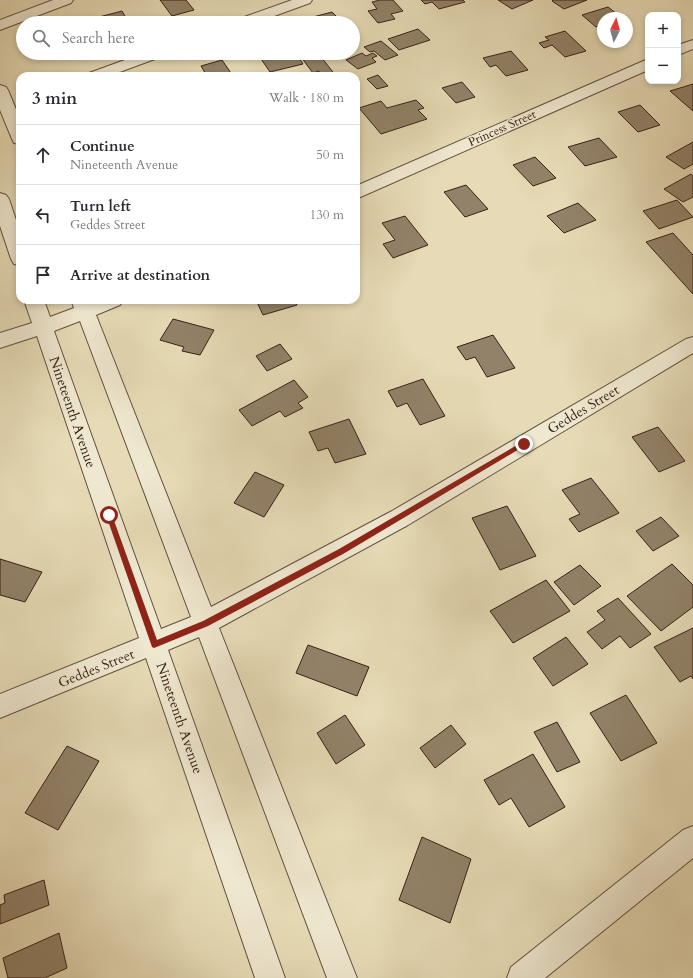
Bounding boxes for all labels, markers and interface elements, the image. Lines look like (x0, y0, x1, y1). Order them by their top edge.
north arrow (597, 12, 633, 48)
map controls (645, 12, 681, 84)
button: + (645, 12, 681, 48)
search box (16, 16, 360, 60)
icon: search (30, 27, 52, 49)
text: Search here (62, 28, 135, 48)
button: − (645, 48, 681, 84)
text: 3 min (32, 87, 77, 110)
text: Walk · 180 m (269, 89, 344, 107)
street label: Princess Street (466, 106, 539, 150)
text: Continue (70, 136, 135, 156)
icon: ahead (32, 144, 54, 166)
text: 50 m (316, 146, 344, 164)
text: Nineteenth Avenue (70, 156, 178, 174)
text: Turn left (70, 196, 131, 216)
icon: left (32, 204, 54, 226)
text: 130 m (310, 206, 344, 224)
text: Geddes Street (70, 216, 145, 234)
icon: arrive (32, 264, 54, 286)
text: Arrive at destination (70, 265, 210, 285)
street label: Nineteenth Avenue (45, 354, 100, 470)
street label: Geddes Street (544, 380, 623, 438)
route end (515, 435, 533, 453)
route start (100, 506, 118, 524)
street label: Geddes Street (55, 644, 138, 692)
street label: Nineteenth Avenue (152, 660, 207, 776)

